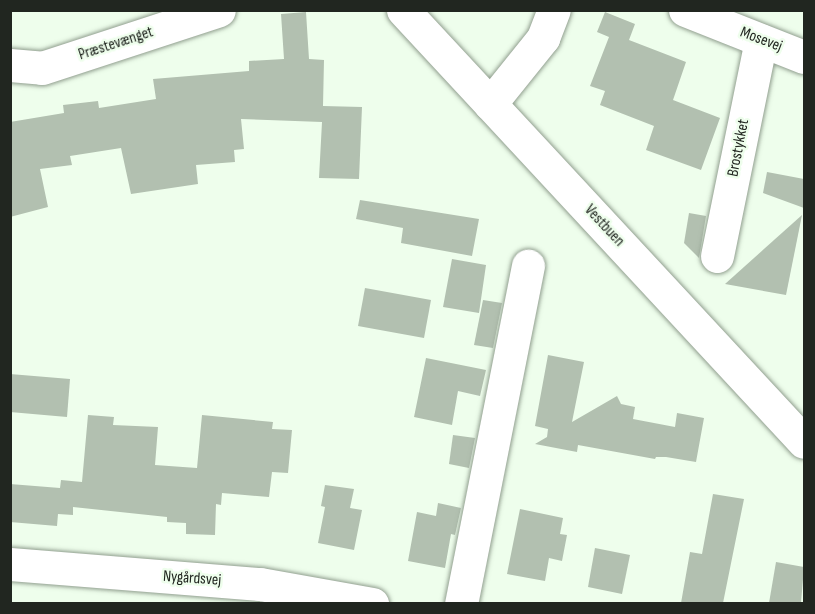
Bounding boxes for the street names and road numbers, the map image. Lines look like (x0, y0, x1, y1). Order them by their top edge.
street label: Præstevænget (76, 23, 156, 65)
street label: Mosevej (737, 23, 785, 57)
street label: Brostykket (724, 118, 754, 178)
street label: Vestbuen (580, 201, 628, 251)
street label: Nygårdsvej (162, 567, 222, 591)

